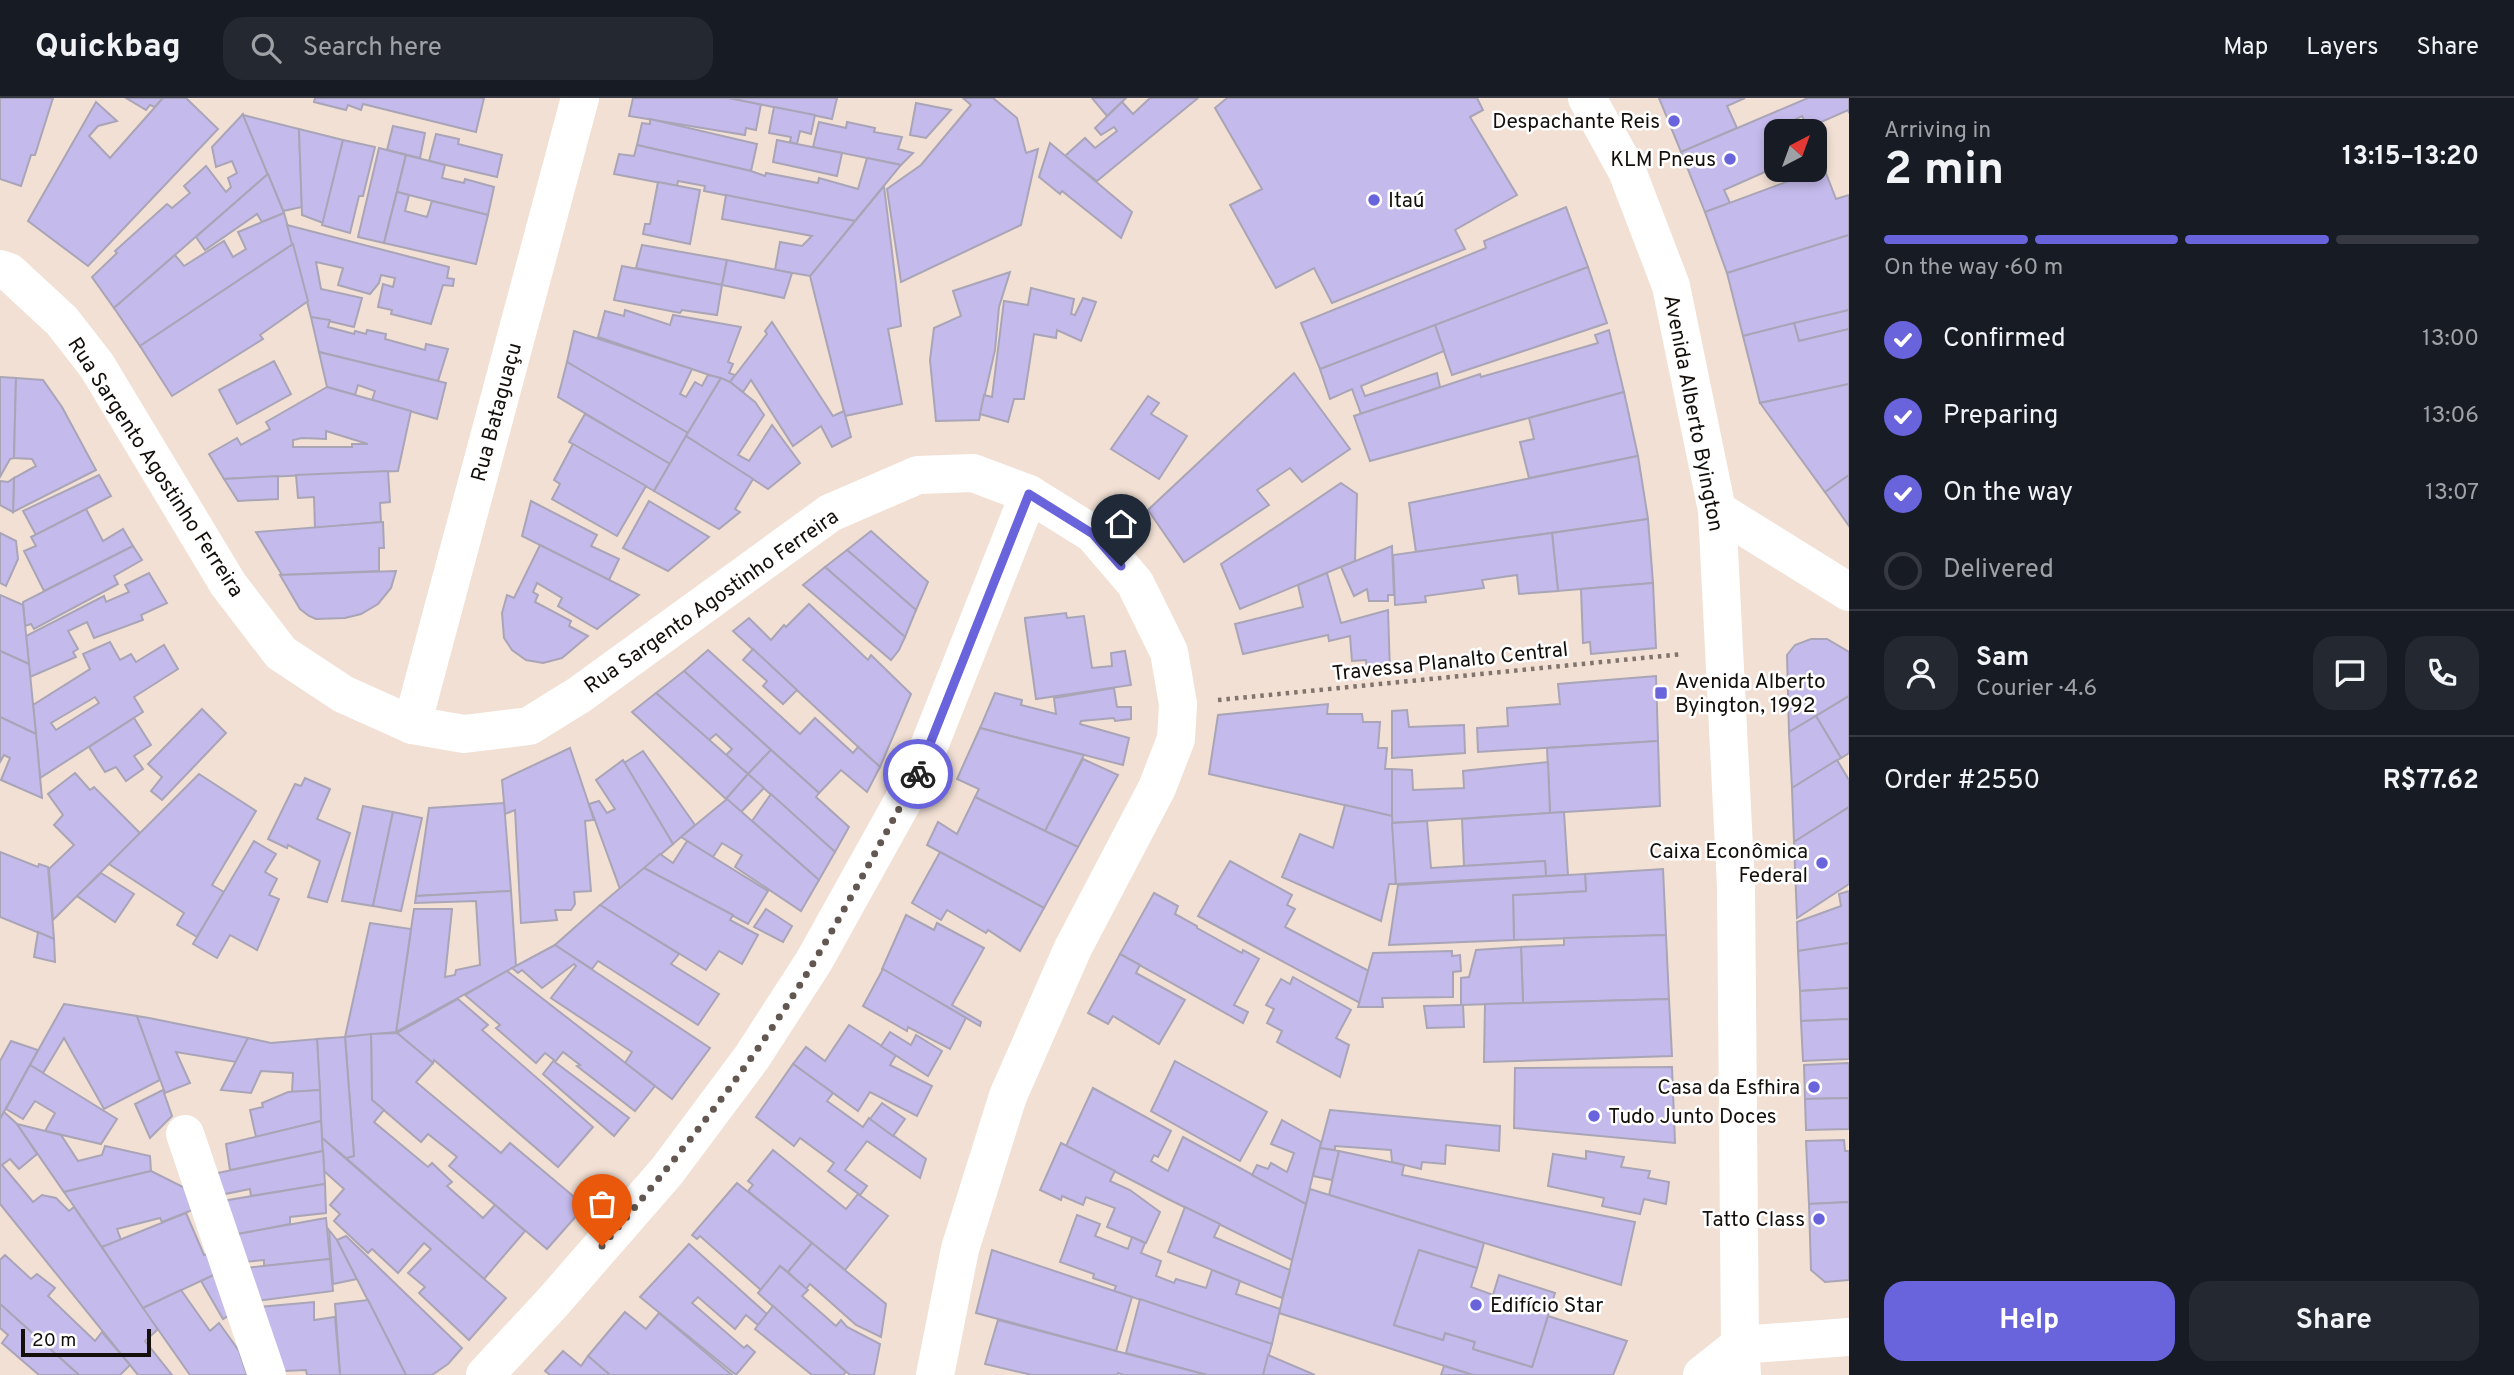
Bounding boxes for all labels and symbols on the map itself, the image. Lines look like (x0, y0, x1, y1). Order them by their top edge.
place label: Despachante Reis (1492, 109, 1660, 136)
marker: Despachante Reis (1666, 113, 1682, 129)
north arrow (1764, 119, 1827, 182)
place label: KLM Pneus (1610, 147, 1716, 174)
marker: KLM Pneus (1722, 151, 1738, 167)
place label: Itaú (1388, 188, 1425, 215)
marker: Itaú (1366, 192, 1382, 208)
street label: Avenida Alberto Byington (1656, 293, 1729, 534)
street label: Rua Sargento Agostinho Ferreira (60, 333, 249, 603)
street label: Rua Bataguaçu (466, 340, 529, 485)
pin (1091, 494, 1151, 566)
street label: Rua Sargento Agostinho Ferreira (579, 504, 844, 701)
street label: Travessa Planalto Central (1331, 637, 1570, 688)
place label: Avenida Alberto Byington, 1992 (1675, 669, 1826, 720)
marker: Avenida Alberto Byington, 1992 (1653, 685, 1669, 701)
courier (883, 739, 953, 809)
place label: Caixa Econômica Federal (1649, 839, 1808, 890)
marker: Caixa Econômica Federal (1814, 855, 1830, 871)
place label: Casa da Esfhira (1657, 1075, 1800, 1102)
marker: Casa da Esfhira (1806, 1079, 1822, 1095)
place label: Tudo Junto Doces (1608, 1104, 1777, 1131)
marker: Tudo Junto Doces (1586, 1108, 1602, 1124)
pin (572, 1174, 632, 1246)
place label: Tatto Class (1702, 1207, 1805, 1234)
marker: Tatto Class (1811, 1211, 1827, 1227)
place label: Edifício Star (1490, 1293, 1603, 1320)
marker: Edifício Star (1468, 1297, 1484, 1313)
scale bar (21, 1326, 150, 1358)

